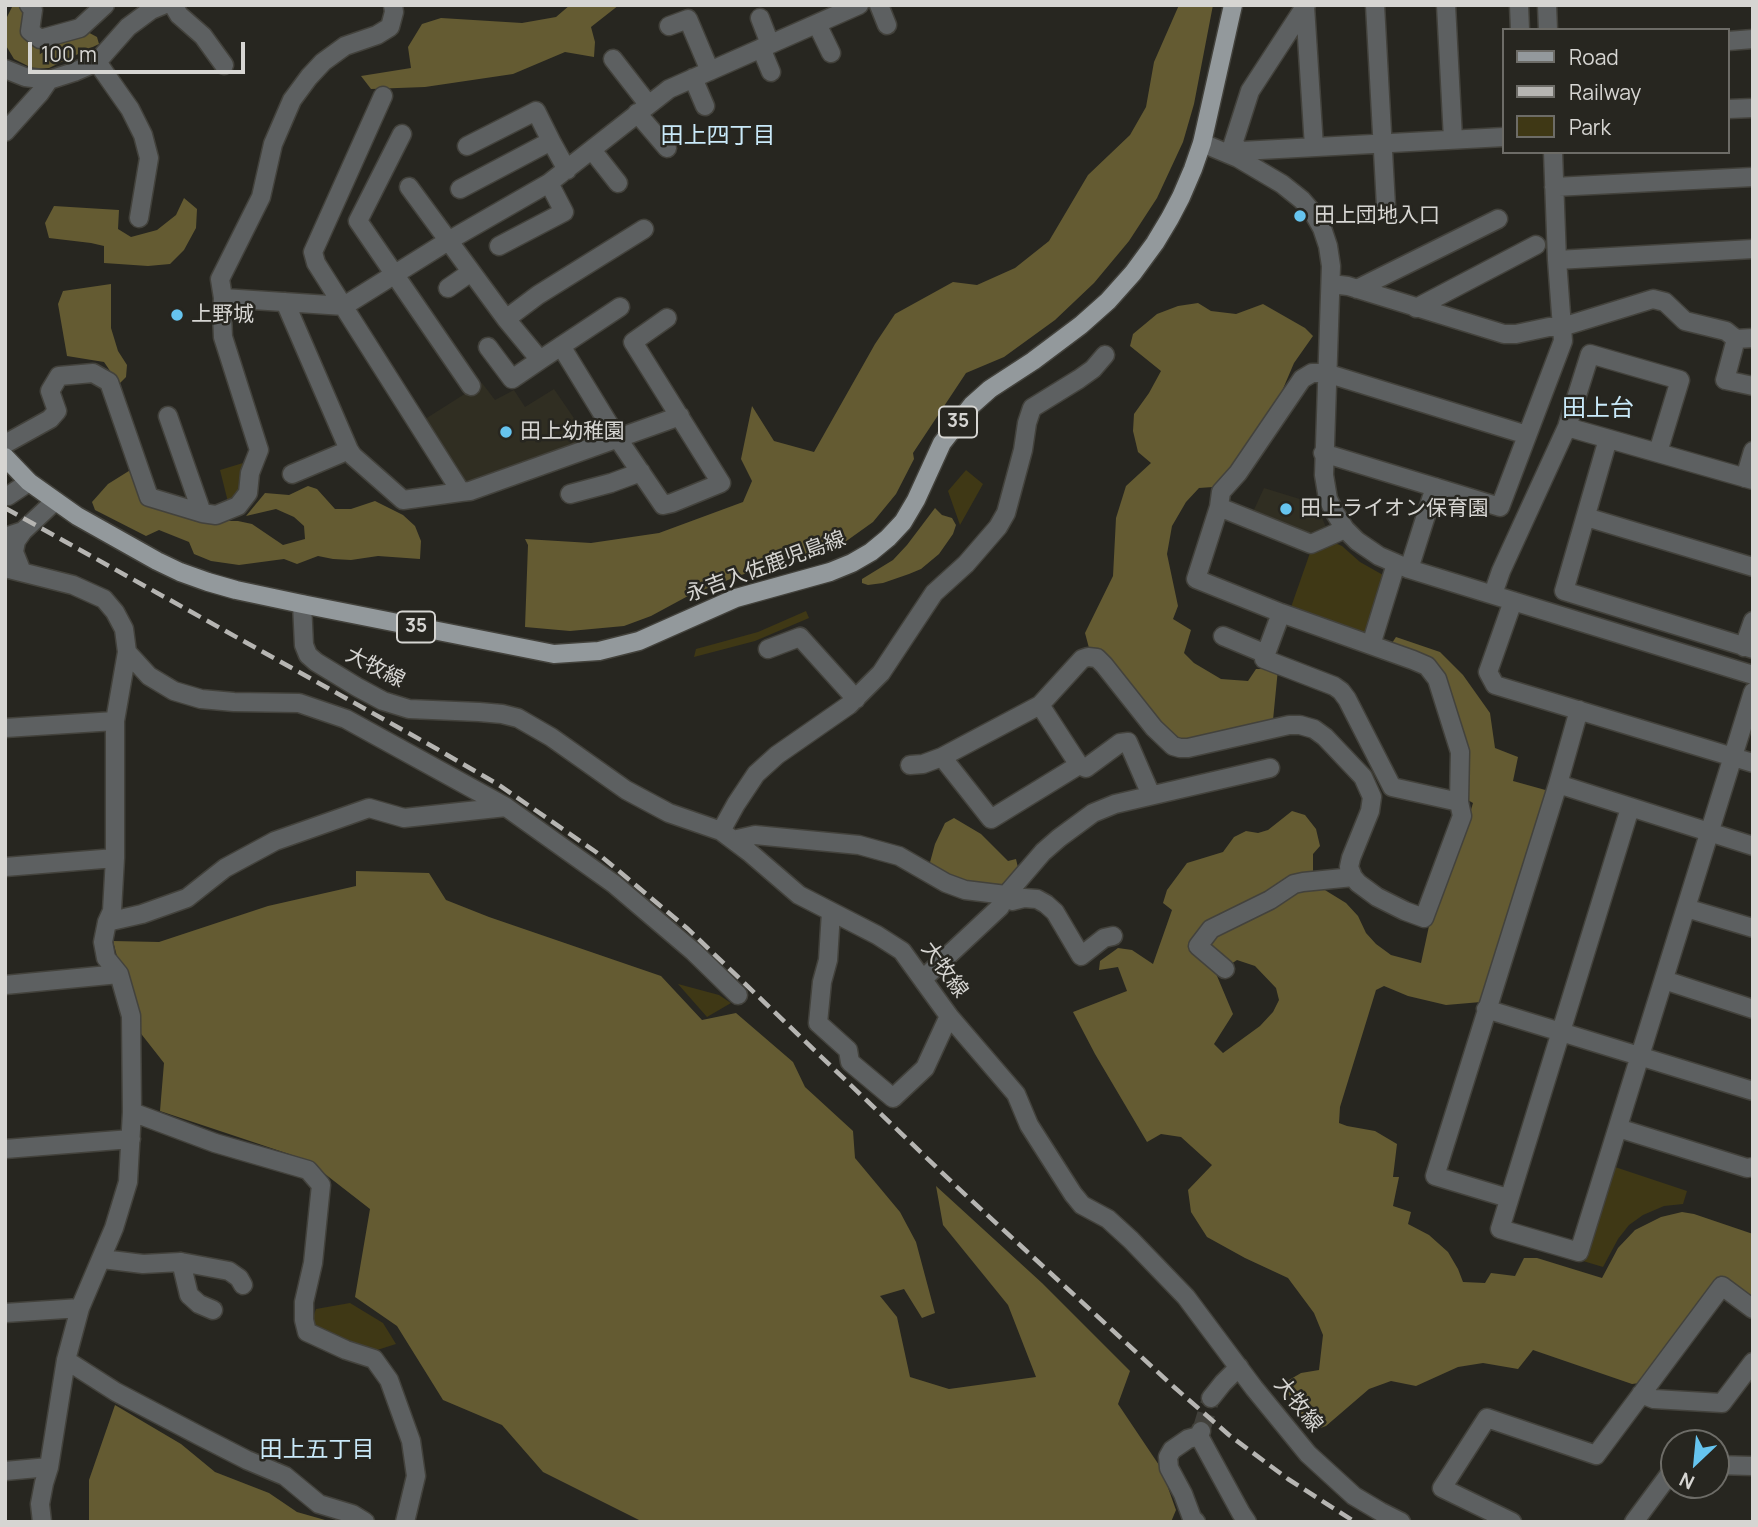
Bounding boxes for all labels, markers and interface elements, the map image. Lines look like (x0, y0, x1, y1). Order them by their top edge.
scale bar (32, 28, 248, 72)
legend (1502, 28, 1730, 154)
text: 100 m (41, 40, 97, 68)
text: Road (1569, 43, 1619, 71)
text: Railway (1569, 78, 1641, 106)
text: Park (1569, 113, 1611, 141)
district label: 田上四丁目 (661, 123, 775, 151)
place label: 田上団地入口 (1314, 203, 1440, 229)
marker: 田上団地入口 (1292, 208, 1308, 224)
place label: 上野城 (191, 302, 254, 328)
marker: 上野城 (169, 307, 185, 323)
district label: 田上台 (1562, 395, 1634, 423)
road number: 35 (939, 406, 977, 438)
place label: 田上幼稚園 (520, 419, 625, 445)
marker: 田上幼稚園 (498, 424, 514, 440)
place label: 田上ライオン保育園 (1300, 496, 1489, 522)
marker: 田上ライオン保育園 (1278, 501, 1294, 517)
street label: 永吉入佐鹿児島線 (683, 526, 849, 608)
road number: 35 (397, 612, 435, 642)
street label: 大牧線 (341, 642, 409, 694)
street label: 大牧線 (915, 937, 973, 1003)
street label: 大牧線 (1268, 1373, 1328, 1437)
north arrow (1660, 1429, 1730, 1499)
district label: 田上五丁目 (260, 1437, 374, 1465)
text: N (1675, 1466, 1699, 1496)

